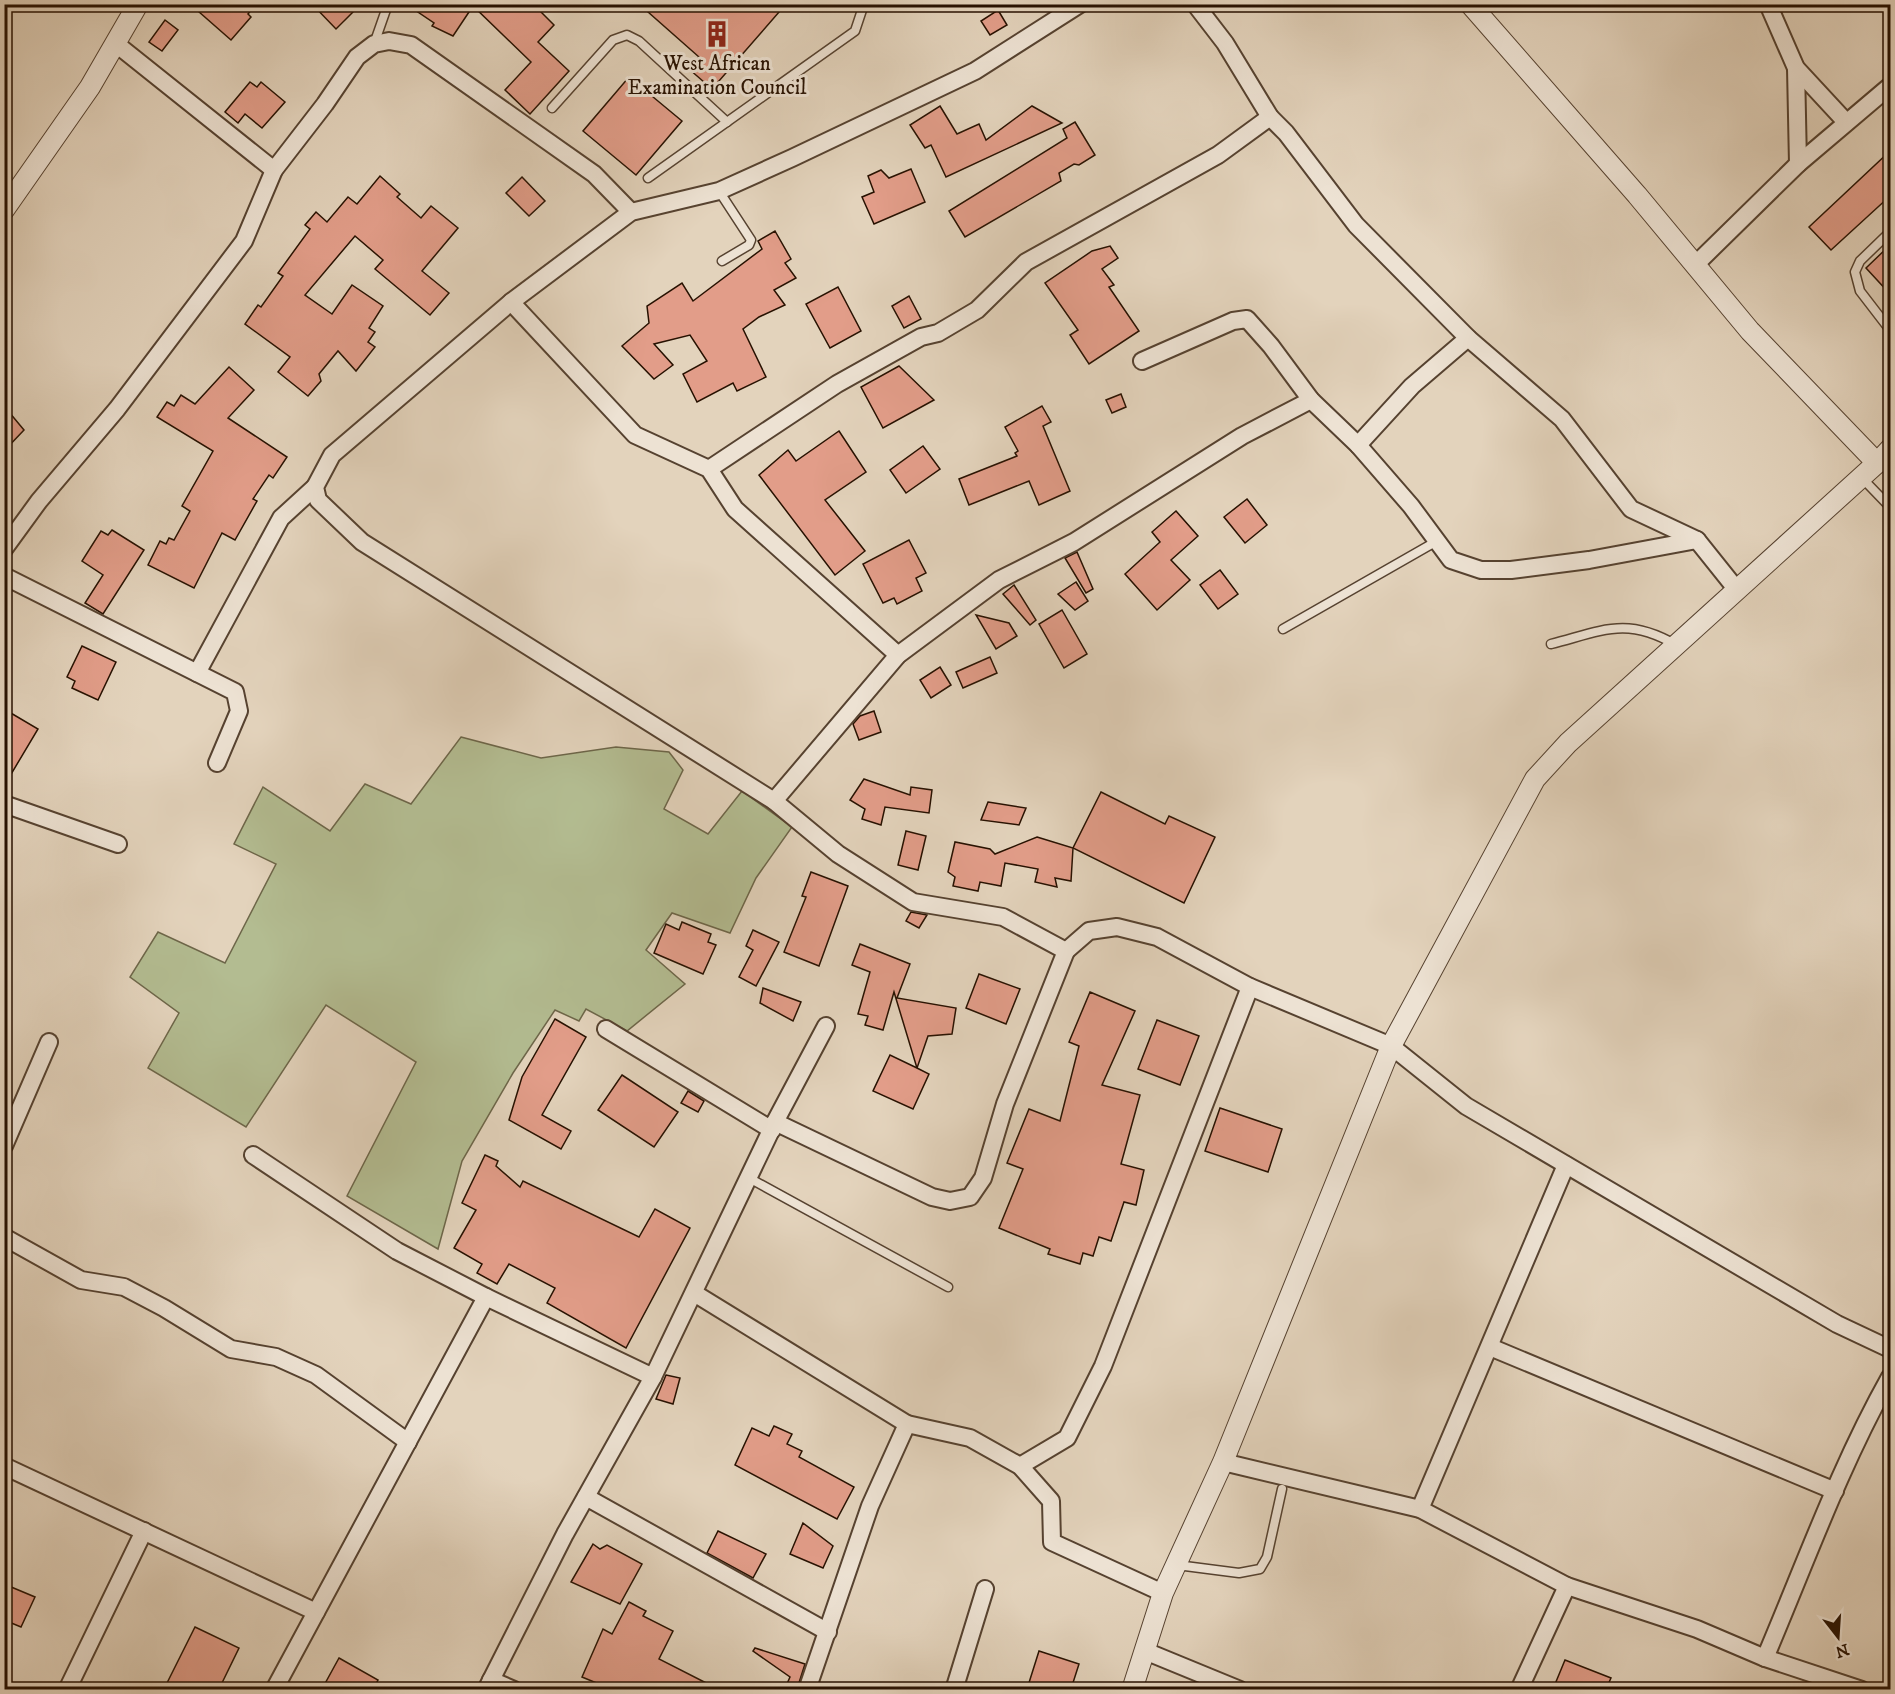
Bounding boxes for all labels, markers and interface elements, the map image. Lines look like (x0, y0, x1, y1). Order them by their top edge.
building icon: West African Examination Council (702, 19, 732, 49)
place label: West African Examination Council (627, 51, 807, 101)
north arrow (1808, 1607, 1868, 1667)
text: N (1833, 1639, 1851, 1662)

